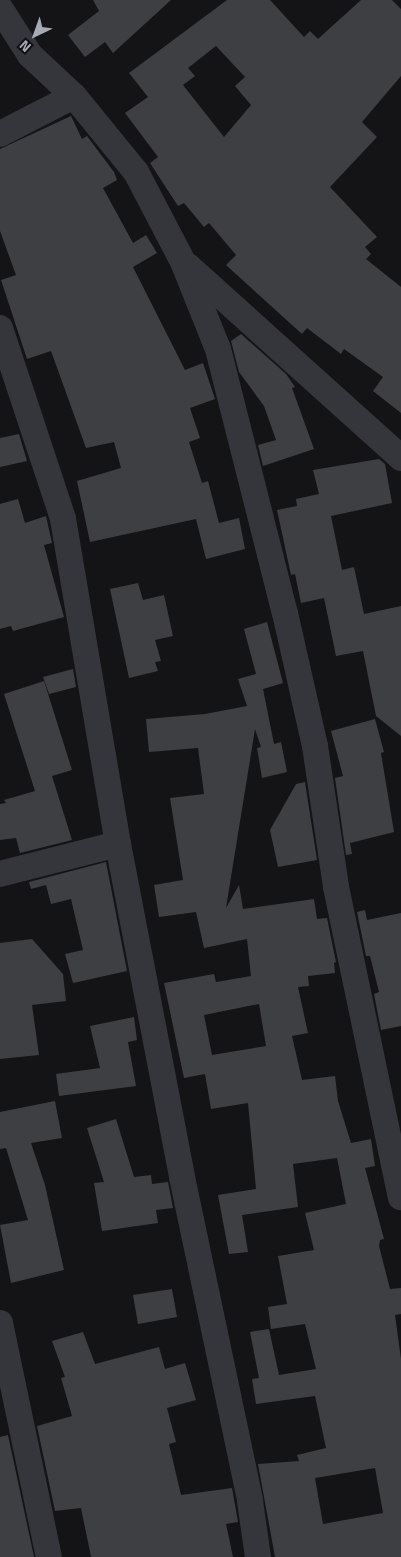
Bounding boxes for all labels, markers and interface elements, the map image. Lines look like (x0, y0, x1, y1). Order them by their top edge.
north arrow (10, 10, 60, 60)
text: N (14, 35, 35, 58)

